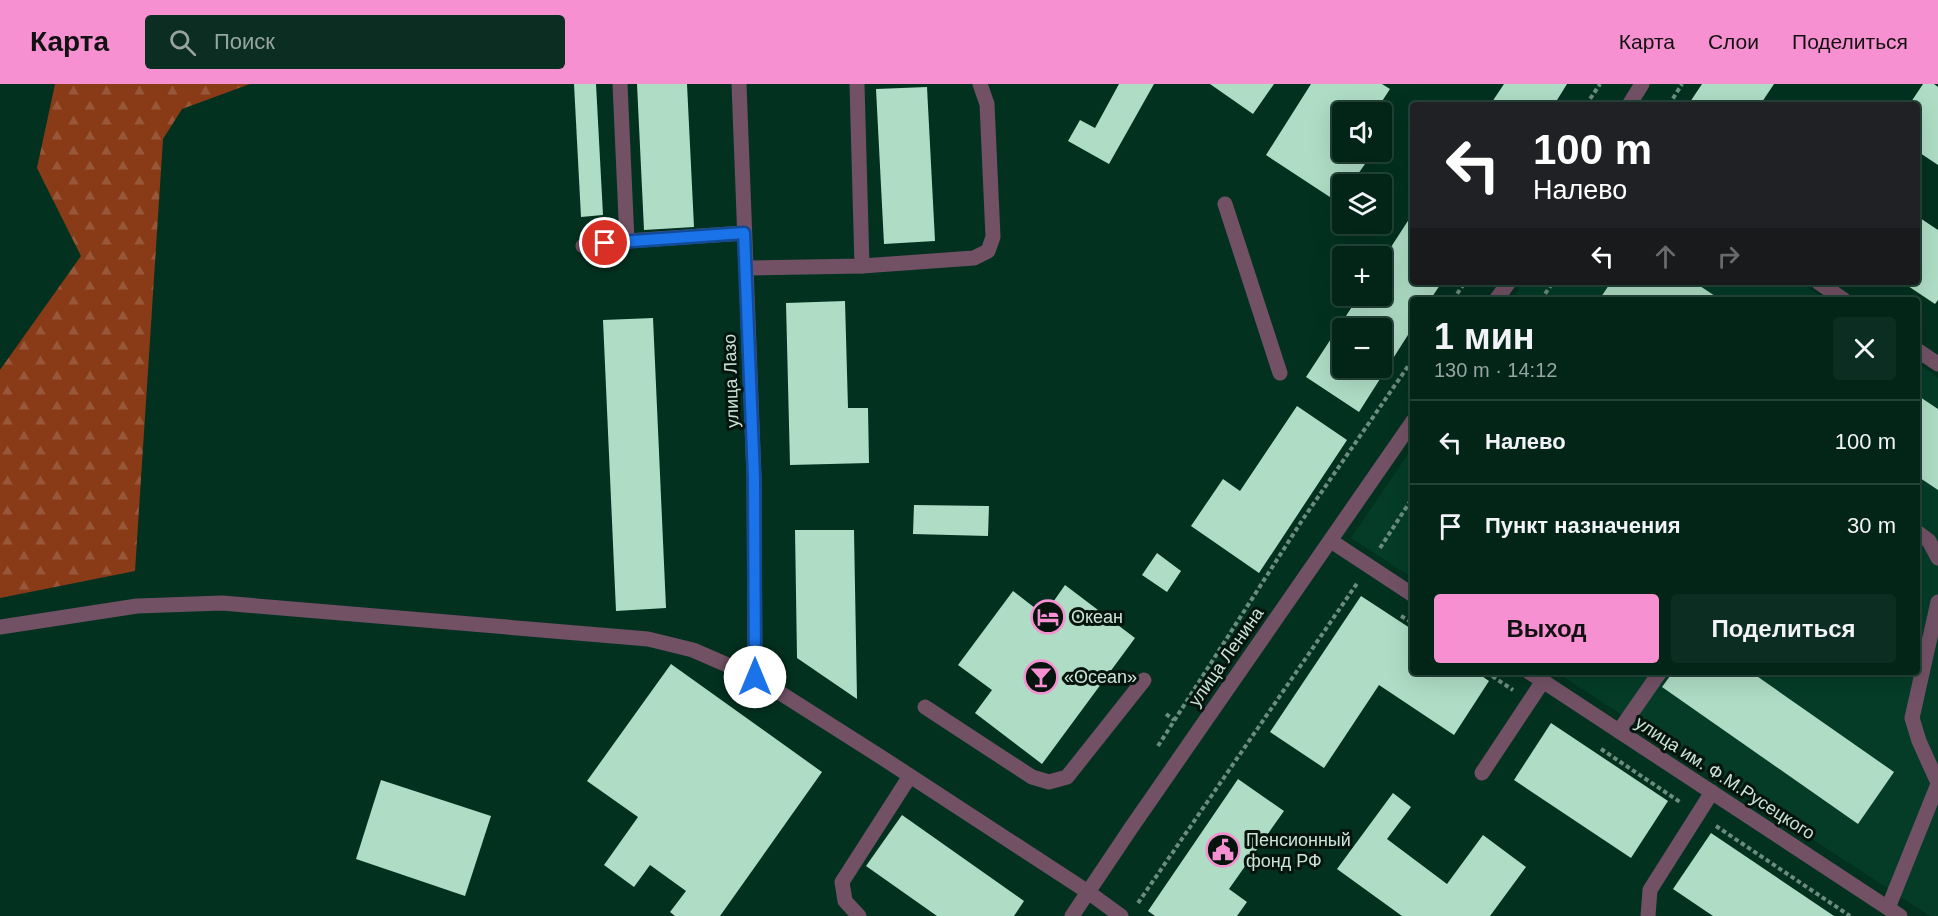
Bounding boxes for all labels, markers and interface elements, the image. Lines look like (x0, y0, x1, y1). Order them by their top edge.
search box (145, 15, 565, 69)
text: Карта (30, 26, 109, 57)
icon: search (166, 26, 199, 59)
text: Поиск (214, 29, 275, 54)
text: Карта (1619, 30, 1675, 53)
text: Слои (1708, 30, 1759, 53)
text: Поделиться (1792, 30, 1908, 53)
map controls (1332, 102, 1392, 378)
button: sound (1332, 102, 1392, 162)
icon: left (1434, 126, 1512, 204)
text: 100 m (1533, 126, 1652, 173)
button: layers (1332, 174, 1392, 234)
text: Налево (1533, 175, 1627, 205)
pin (579, 217, 630, 268)
icon: arrive (588, 226, 621, 259)
icon: left (1586, 240, 1619, 273)
icon: ahead (1649, 240, 1682, 273)
icon: right (1712, 240, 1745, 273)
button: + (1332, 246, 1392, 306)
text: 1 мин (1434, 316, 1535, 357)
button: close (1833, 317, 1896, 380)
button: − (1332, 318, 1392, 378)
street label: улица Лазо (719, 334, 743, 428)
text: 130 m · 14:12 (1434, 359, 1557, 381)
icon: left (1434, 426, 1467, 459)
text: Налево (1485, 429, 1566, 454)
text: 100 m (1835, 429, 1896, 454)
icon: arrive (1434, 510, 1467, 543)
text: Пункт назначения (1485, 513, 1681, 538)
text: 30 m (1847, 513, 1896, 538)
button: Выход (1434, 594, 1659, 663)
button: Поделиться (1671, 594, 1896, 663)
hotel icon: Океан (1030, 599, 1066, 635)
street label: улица Ленина (1184, 603, 1268, 710)
place label: Океан (1071, 607, 1123, 627)
position arrow (723, 645, 787, 709)
bar icon: «Оcean» (1023, 659, 1059, 695)
place label: «Оcean» (1064, 667, 1137, 687)
street label: улица им. Ф.М.Русецкого (1631, 712, 1819, 844)
place label: Пенсионный фонд РФ (1246, 830, 1351, 871)
public building icon: Пенсионный фонд РФ (1205, 832, 1241, 868)

